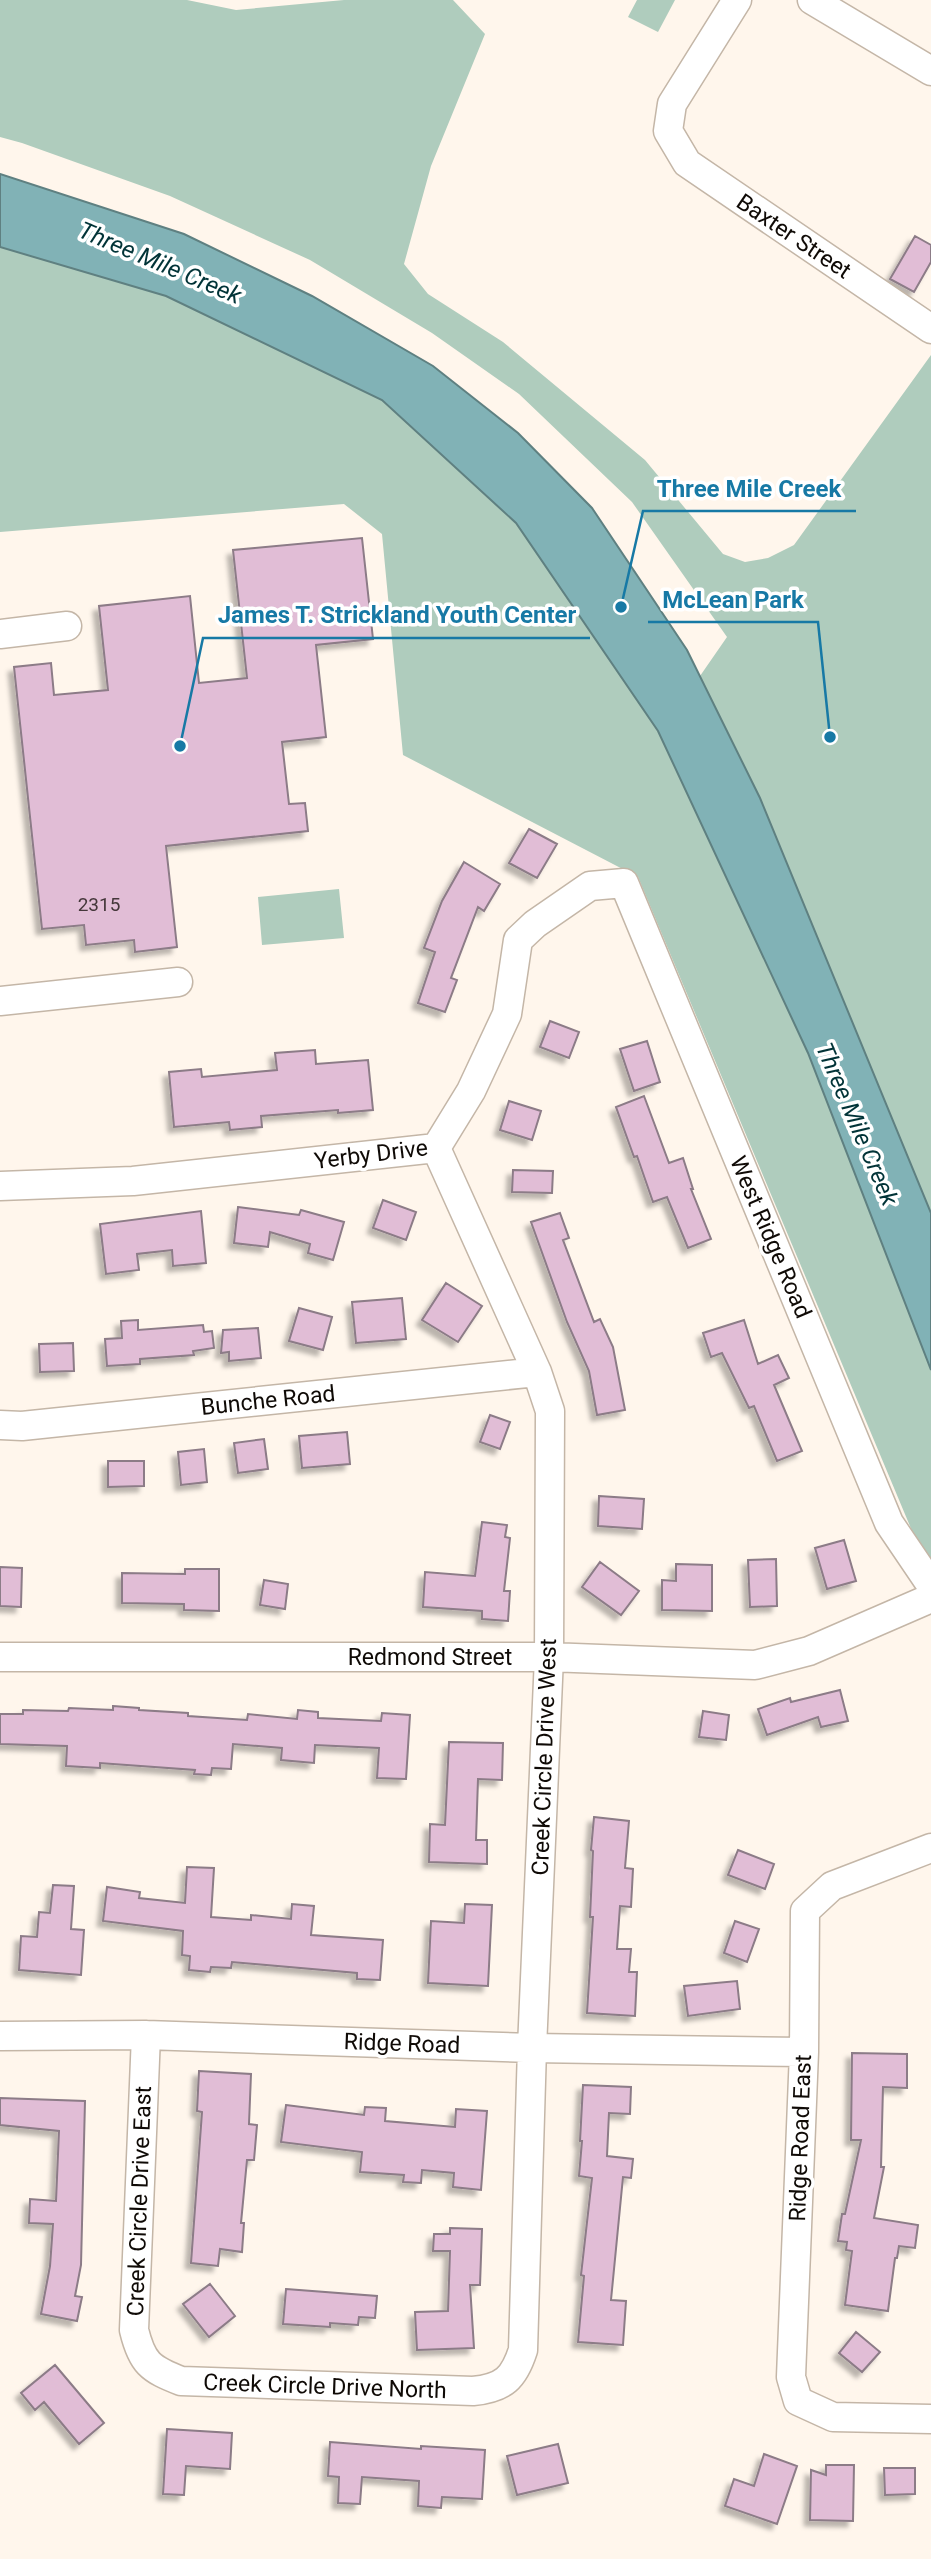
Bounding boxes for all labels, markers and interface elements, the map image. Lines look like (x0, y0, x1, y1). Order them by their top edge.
street label: Baxter Street (731, 188, 856, 285)
water label: Three Mile Creek (74, 216, 247, 310)
callout: Three Mile Creek (643, 466, 856, 511)
text: Three Mile Creek (657, 475, 842, 503)
callout: McLean Park (648, 577, 818, 622)
text: McLean Park (662, 586, 805, 614)
callout: James T. Strickland Youth Center (203, 593, 590, 638)
text: James T. Strickland Youth Center (218, 601, 577, 629)
house number: 2315 (78, 893, 120, 916)
water label: Three Mile Creek (810, 1038, 904, 1211)
street label: Yerby Drive (313, 1134, 429, 1175)
street label: West Ridge Road (724, 1152, 817, 1322)
street label: Bunche Road (199, 1380, 337, 1421)
street label: Creek Circle Drive West (527, 1638, 562, 1876)
street label: Redmond Street (348, 1644, 512, 1671)
street label: Ridge Road (343, 2028, 461, 2059)
street label: Ridge Road East (784, 2054, 817, 2222)
street label: Creek Circle Drive East (122, 2085, 157, 2317)
street label: Creek Circle Drive North (203, 2369, 447, 2404)

